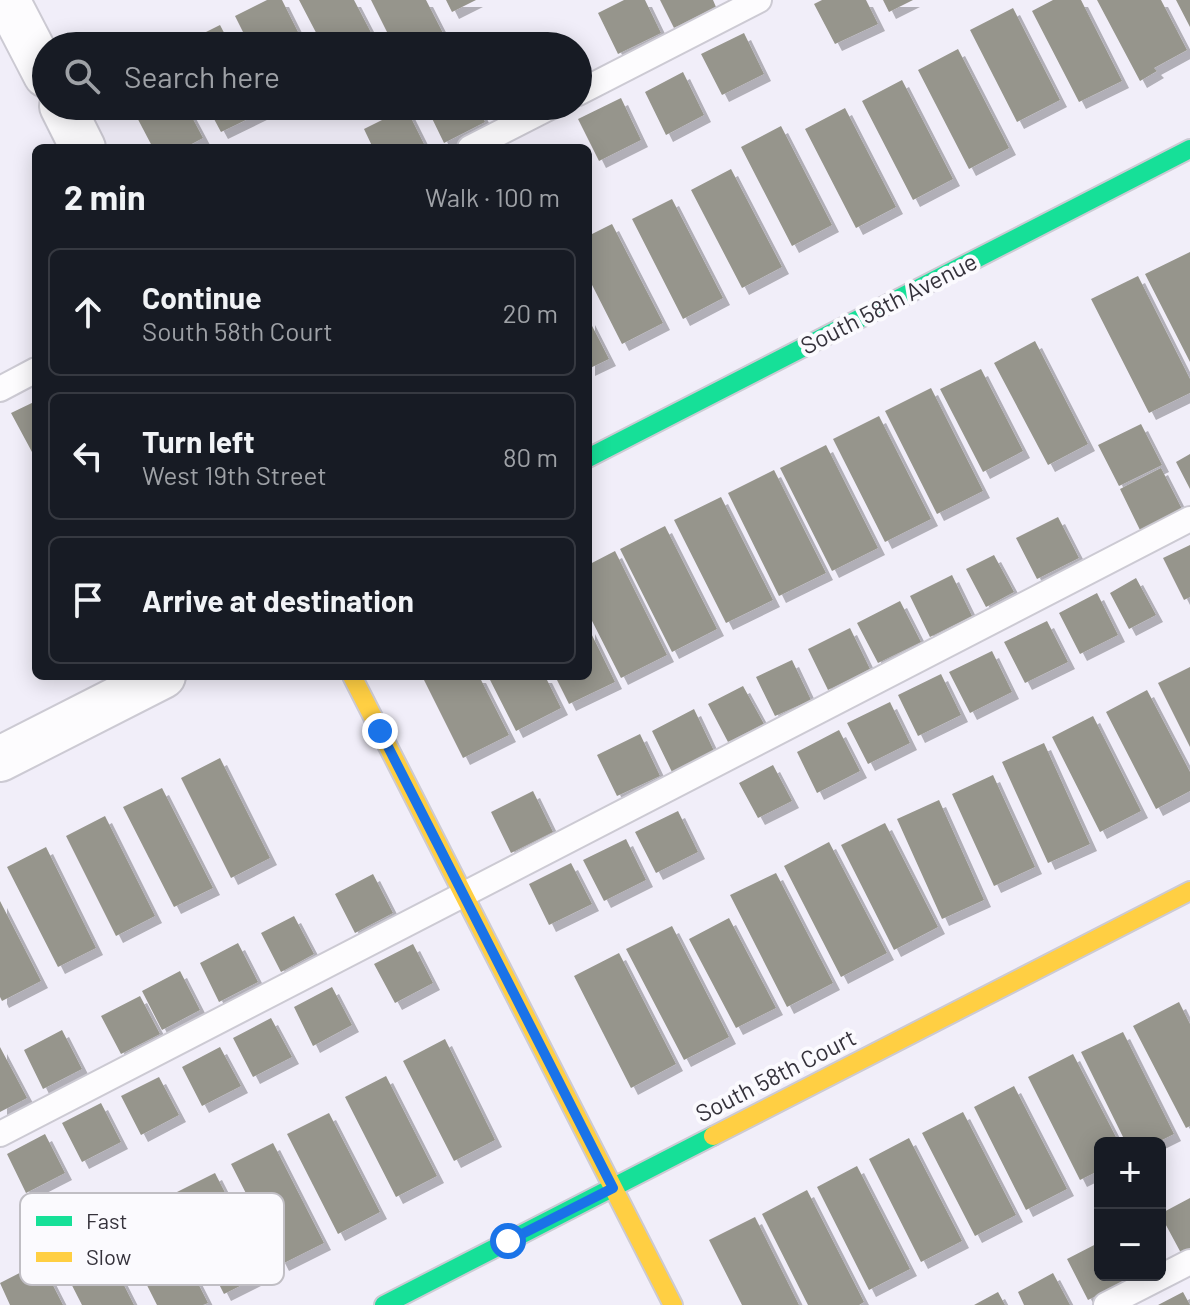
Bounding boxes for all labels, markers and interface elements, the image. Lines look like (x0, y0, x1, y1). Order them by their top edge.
search box (32, 32, 592, 120)
icon: search (60, 54, 104, 98)
text: Search here (124, 58, 280, 94)
text: 2 min (64, 176, 146, 217)
text: Walk · 100 m (425, 181, 560, 212)
street label: South 58th Avenue (795, 246, 981, 360)
text: Continue (142, 279, 262, 315)
icon: ahead (66, 290, 110, 334)
text: 20 m (503, 297, 558, 328)
text: South 58th Court (142, 315, 333, 346)
text: Turn left (142, 423, 255, 459)
icon: left (66, 434, 110, 478)
text: 80 m (503, 441, 558, 472)
text: West 19th Street (142, 459, 327, 490)
icon: arrive (66, 578, 110, 622)
text: Arrive at destination (142, 582, 414, 618)
route end (362, 713, 398, 749)
street label: South 58th Court (690, 1022, 860, 1128)
map controls (1094, 1137, 1166, 1281)
button: + (1094, 1137, 1166, 1209)
legend (20, 1193, 284, 1285)
text: Fast (86, 1207, 128, 1233)
button: − (1094, 1209, 1166, 1281)
route start (490, 1223, 526, 1259)
text: Slow (86, 1243, 131, 1269)

